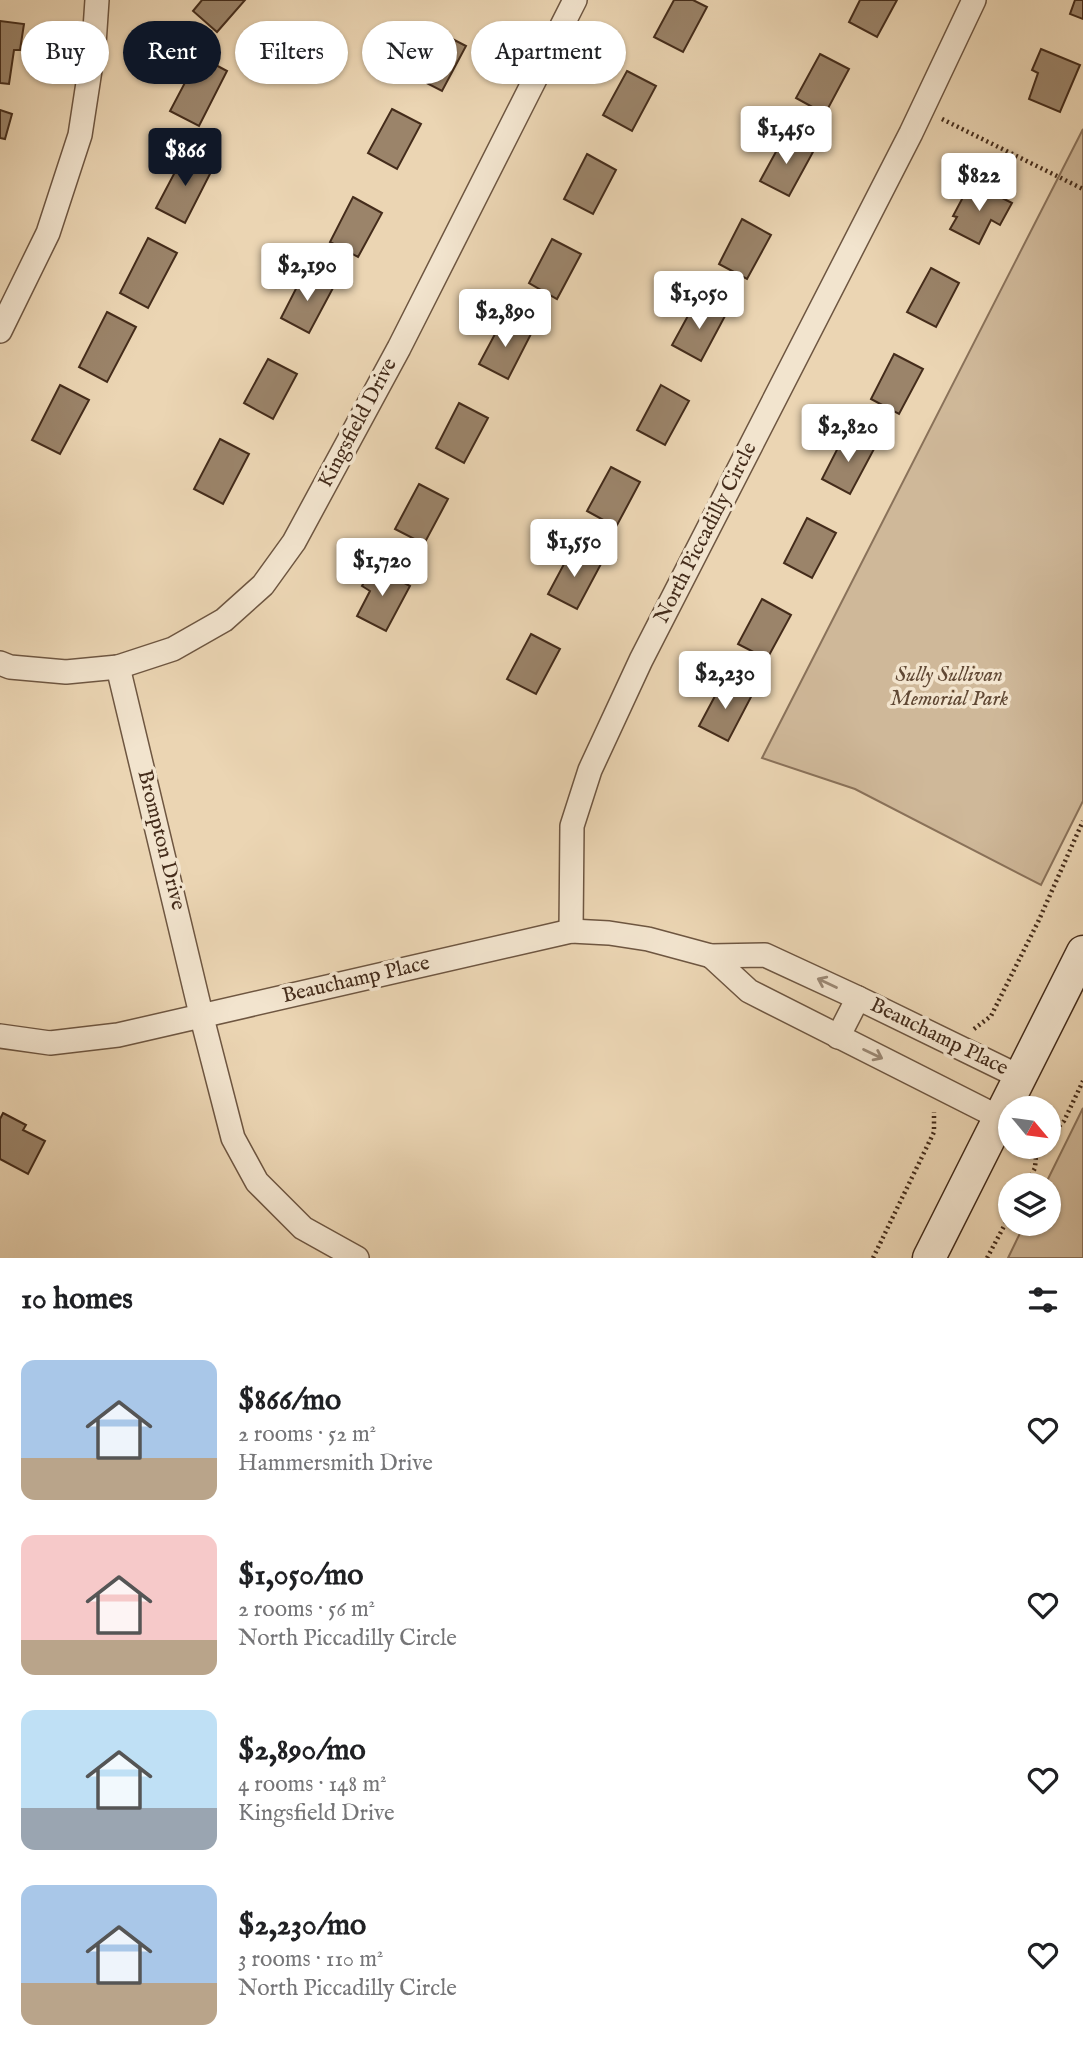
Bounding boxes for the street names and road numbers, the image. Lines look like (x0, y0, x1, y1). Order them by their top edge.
street label: Kingsfield Drive (313, 353, 404, 492)
street label: North Piccadilly Circle (649, 438, 764, 628)
street label: Brompton Drive (131, 767, 192, 913)
street label: Beauchamp Place (280, 950, 433, 1010)
street label: Beauchamp Place (865, 992, 1013, 1082)

